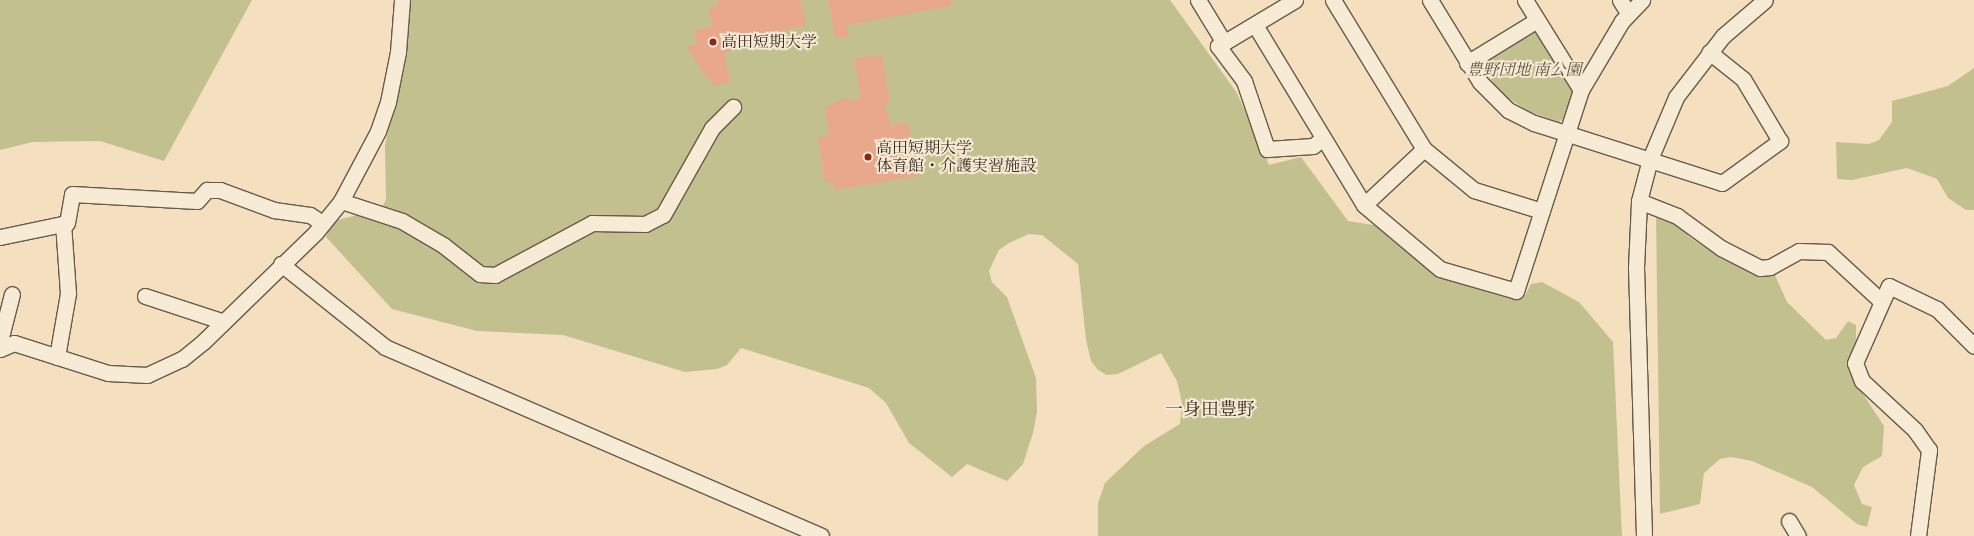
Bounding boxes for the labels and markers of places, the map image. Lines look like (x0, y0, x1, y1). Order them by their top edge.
place label: 高田短期大学 (721, 32, 817, 52)
marker: 高田短期大学 (708, 37, 718, 47)
place label: 高田短期大学 体育館・介護実習施設 (876, 138, 1036, 176)
marker: 高田短期大学 体育館・介護実習施設 (863, 152, 873, 162)

